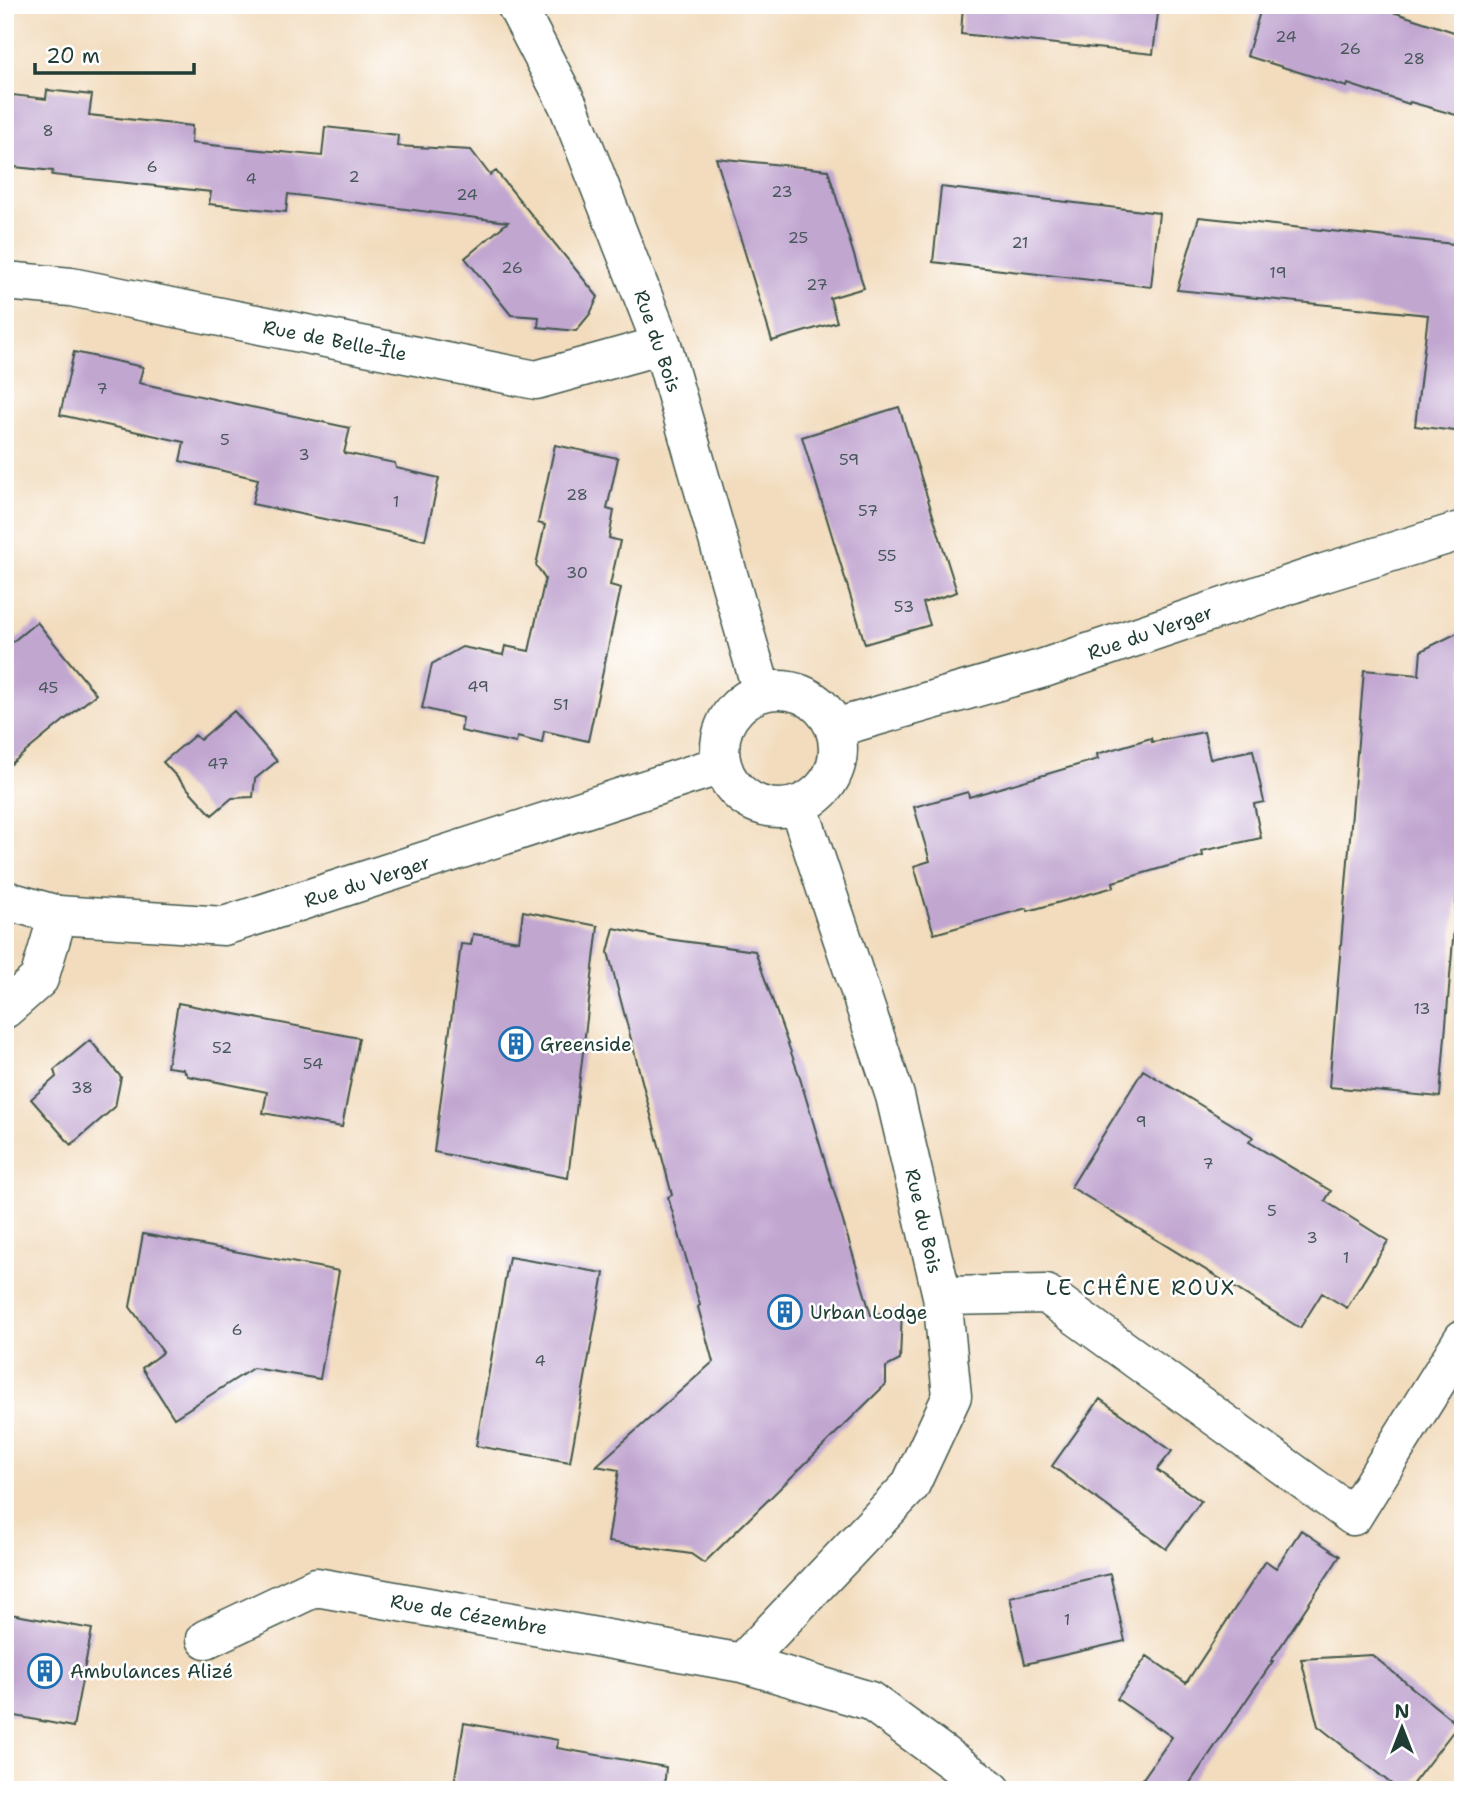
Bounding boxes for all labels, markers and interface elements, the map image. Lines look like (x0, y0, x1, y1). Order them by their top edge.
house number: 24 (1275, 26, 1297, 47)
scale bar (35, 32, 194, 76)
house number: 26 (1339, 38, 1361, 59)
text: 20 m (46, 42, 100, 70)
house number: 28 (1403, 48, 1425, 69)
house number: 8 (42, 120, 54, 141)
house number: 6 (146, 156, 158, 177)
house number: 2 (348, 166, 360, 187)
house number: 4 (245, 168, 257, 189)
house number: 23 (771, 181, 793, 202)
house number: 24 (456, 184, 478, 205)
house number: 25 (788, 227, 808, 248)
house number: 21 (1011, 232, 1029, 253)
house number: 26 (501, 257, 523, 278)
house number: 19 (1269, 262, 1287, 283)
house number: 27 (806, 274, 828, 295)
street label: Rue du Bois (628, 287, 687, 396)
street label: Rue de Belle-Île (261, 313, 409, 367)
house number: 7 (96, 378, 108, 399)
house number: 5 (220, 429, 230, 450)
house number: 3 (298, 444, 310, 465)
house number: 59 (839, 449, 859, 470)
house number: 28 (566, 484, 588, 505)
house number: 1 (393, 491, 399, 512)
house number: 57 (858, 500, 878, 521)
house number: 55 (877, 545, 897, 566)
house number: 30 (566, 562, 588, 583)
house number: 53 (894, 596, 914, 617)
street label: Rue du Verger (1084, 599, 1216, 666)
house number: 49 (467, 676, 489, 697)
house number: 45 (38, 677, 58, 698)
house number: 51 (553, 694, 569, 715)
house number: 47 (207, 753, 229, 774)
street label: Rue du Verger (301, 849, 433, 914)
house number: 13 (1413, 998, 1431, 1019)
building icon: Greenside (497, 1025, 535, 1063)
place label: Greenside (540, 1032, 632, 1057)
house number: 52 (212, 1037, 232, 1058)
house number: 54 (303, 1053, 323, 1074)
house number: 38 (71, 1077, 93, 1098)
house number: 9 (1135, 1111, 1147, 1132)
house number: 7 (1202, 1153, 1214, 1174)
street label: Rue du Bois (899, 1166, 948, 1276)
house number: 5 (1267, 1200, 1277, 1221)
house number: 3 (1306, 1227, 1318, 1248)
house number: 1 (1343, 1247, 1349, 1268)
district label: LE CHÊNE ROUX (1046, 1273, 1236, 1302)
building icon: Urban Lodge (766, 1293, 804, 1331)
place label: Urban Lodge (810, 1300, 928, 1325)
house number: 6 (231, 1319, 243, 1340)
house number: 4 (534, 1350, 546, 1371)
street label: Rue de Cézembre (388, 1588, 549, 1641)
house number: 1 (1064, 1609, 1070, 1630)
building icon: Ambulances Alizé (26, 1652, 64, 1690)
place label: Ambulances Alizé (70, 1659, 233, 1684)
north arrow (1366, 1694, 1436, 1764)
text: N (1394, 1699, 1410, 1724)

